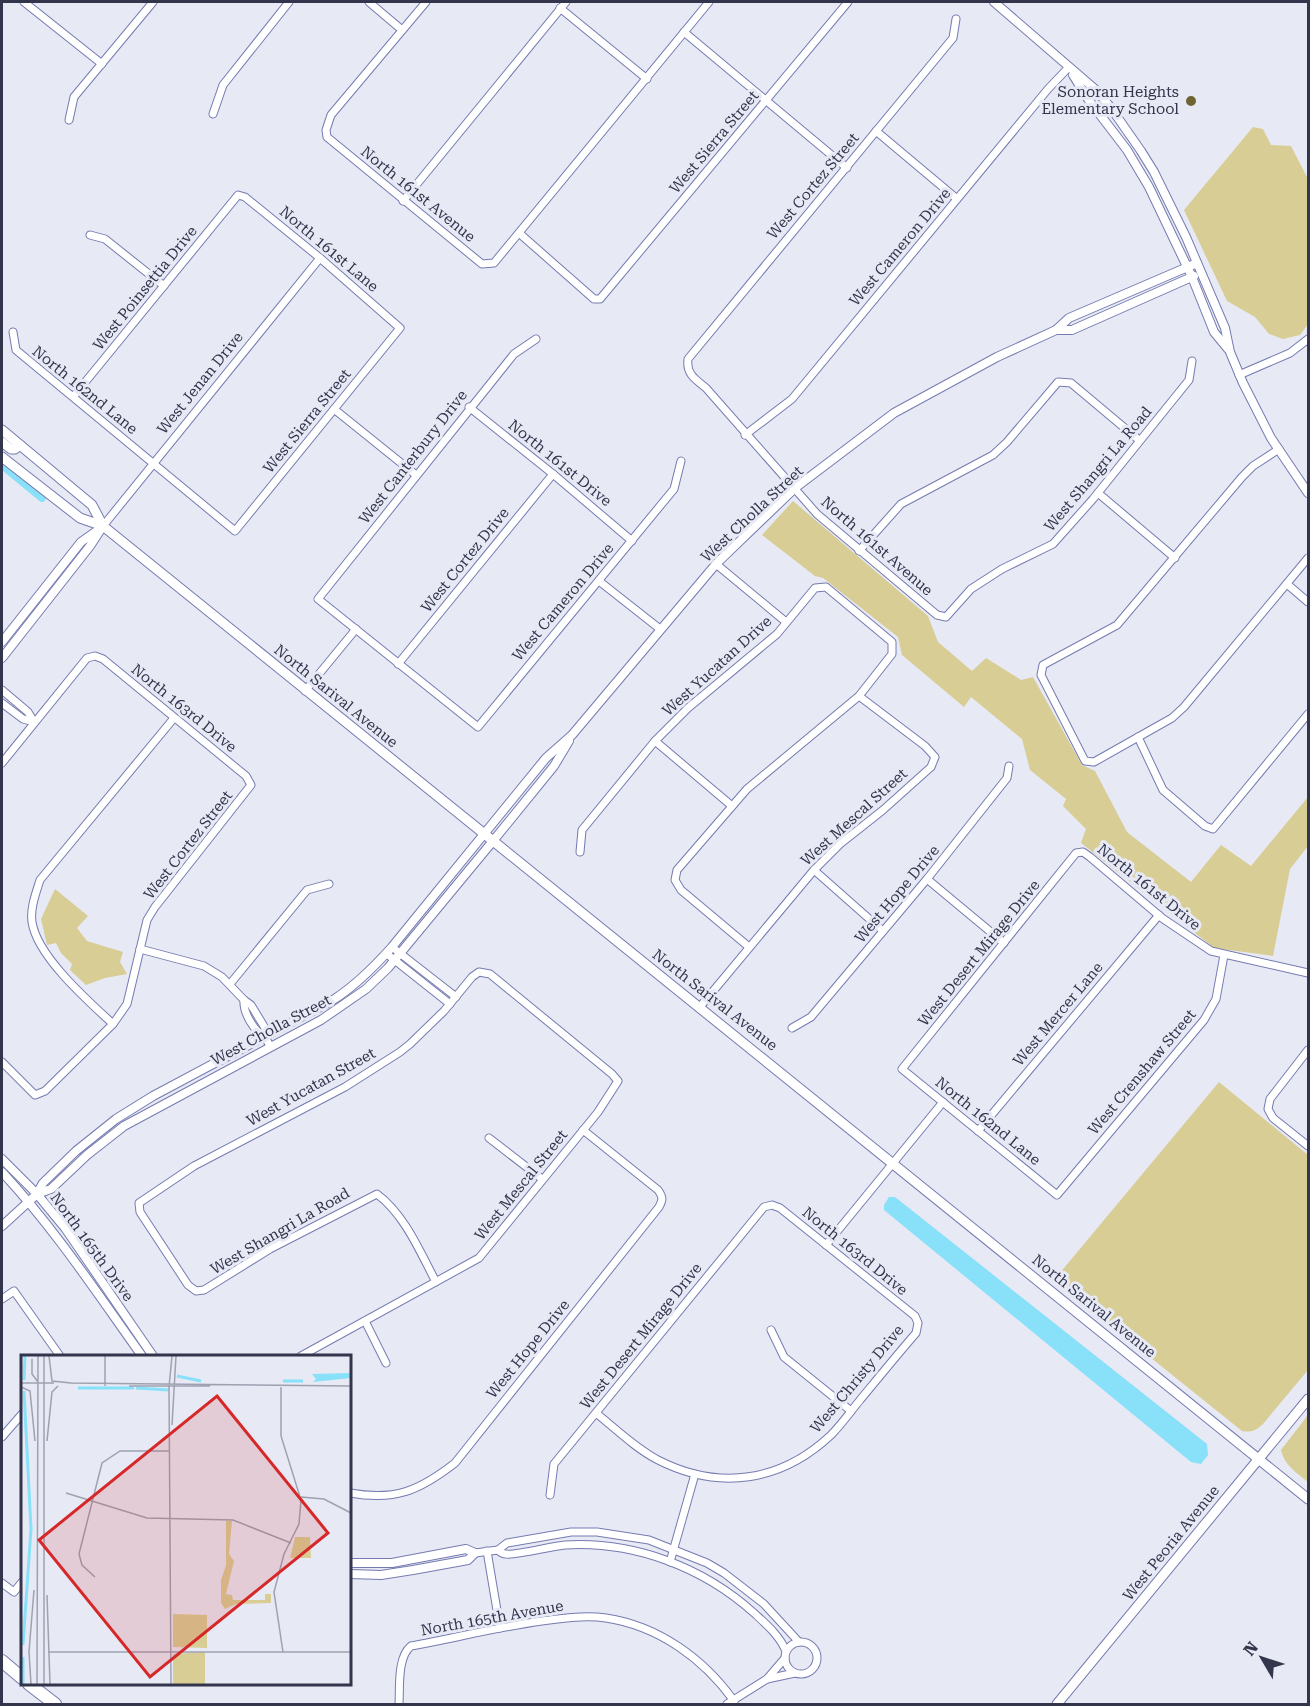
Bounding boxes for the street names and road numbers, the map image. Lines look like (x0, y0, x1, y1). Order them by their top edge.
street label: West Sierra Street (666, 87, 763, 197)
street label: West Cortez Street (763, 129, 863, 243)
street label: North 161st Avenue (357, 142, 479, 246)
street label: West Cameron Drive (846, 185, 954, 309)
street label: North 161st Lane (276, 202, 382, 296)
street label: West Poinsettia Drive (89, 222, 201, 354)
street label: West Jenan Drive (153, 328, 247, 438)
street label: North 162nd Lane (29, 342, 141, 438)
street label: West Sierra Street (259, 365, 355, 477)
street label: West Canterbury Drive (355, 386, 471, 528)
street label: West Shangri La Road (1040, 403, 1156, 535)
street label: North 161st Drive (505, 416, 615, 510)
street label: West Cholla Street (697, 462, 807, 566)
street label: North 161st Avenue (817, 493, 937, 599)
street label: West Cortez Drive (417, 504, 513, 616)
street label: West Cameron Drive (509, 540, 617, 664)
street label: West Yucatan Drive (659, 612, 775, 720)
street label: North Sarival Avenue (271, 641, 401, 751)
street label: North 163rd Drive (128, 660, 240, 756)
street label: West Mescal Street (797, 764, 911, 869)
street label: West Cortez Street (140, 787, 236, 903)
street label: North 161st Drive (1094, 840, 1204, 934)
street label: West Hope Drive (851, 842, 943, 946)
street label: West Desert Mirage Drive (914, 876, 1044, 1030)
street label: North Sarival Avenue (649, 946, 781, 1054)
street label: West Mercer Lane (1009, 958, 1107, 1070)
street label: West Cholla Street (208, 991, 334, 1069)
street label: West Crenshaw Street (1084, 1005, 1200, 1138)
street label: West Yucatan Street (243, 1044, 379, 1130)
street label: North 162nd Lane (932, 1073, 1044, 1169)
street label: West Mescal Street (471, 1126, 571, 1244)
street label: West Shangri La Road (207, 1184, 353, 1278)
street label: North 165th Drive (47, 1189, 137, 1305)
street label: North 163rd Drive (799, 1203, 911, 1299)
street label: North Sarival Avenue (1029, 1251, 1159, 1361)
street label: West Desert Mirage Drive (576, 1259, 706, 1413)
street label: West Hope Drive (483, 1296, 573, 1402)
street label: West Christy Drive (807, 1321, 907, 1437)
street label: West Peoria Avenue (1119, 1482, 1223, 1604)
street label: North 165th Avenue (419, 1597, 565, 1639)

